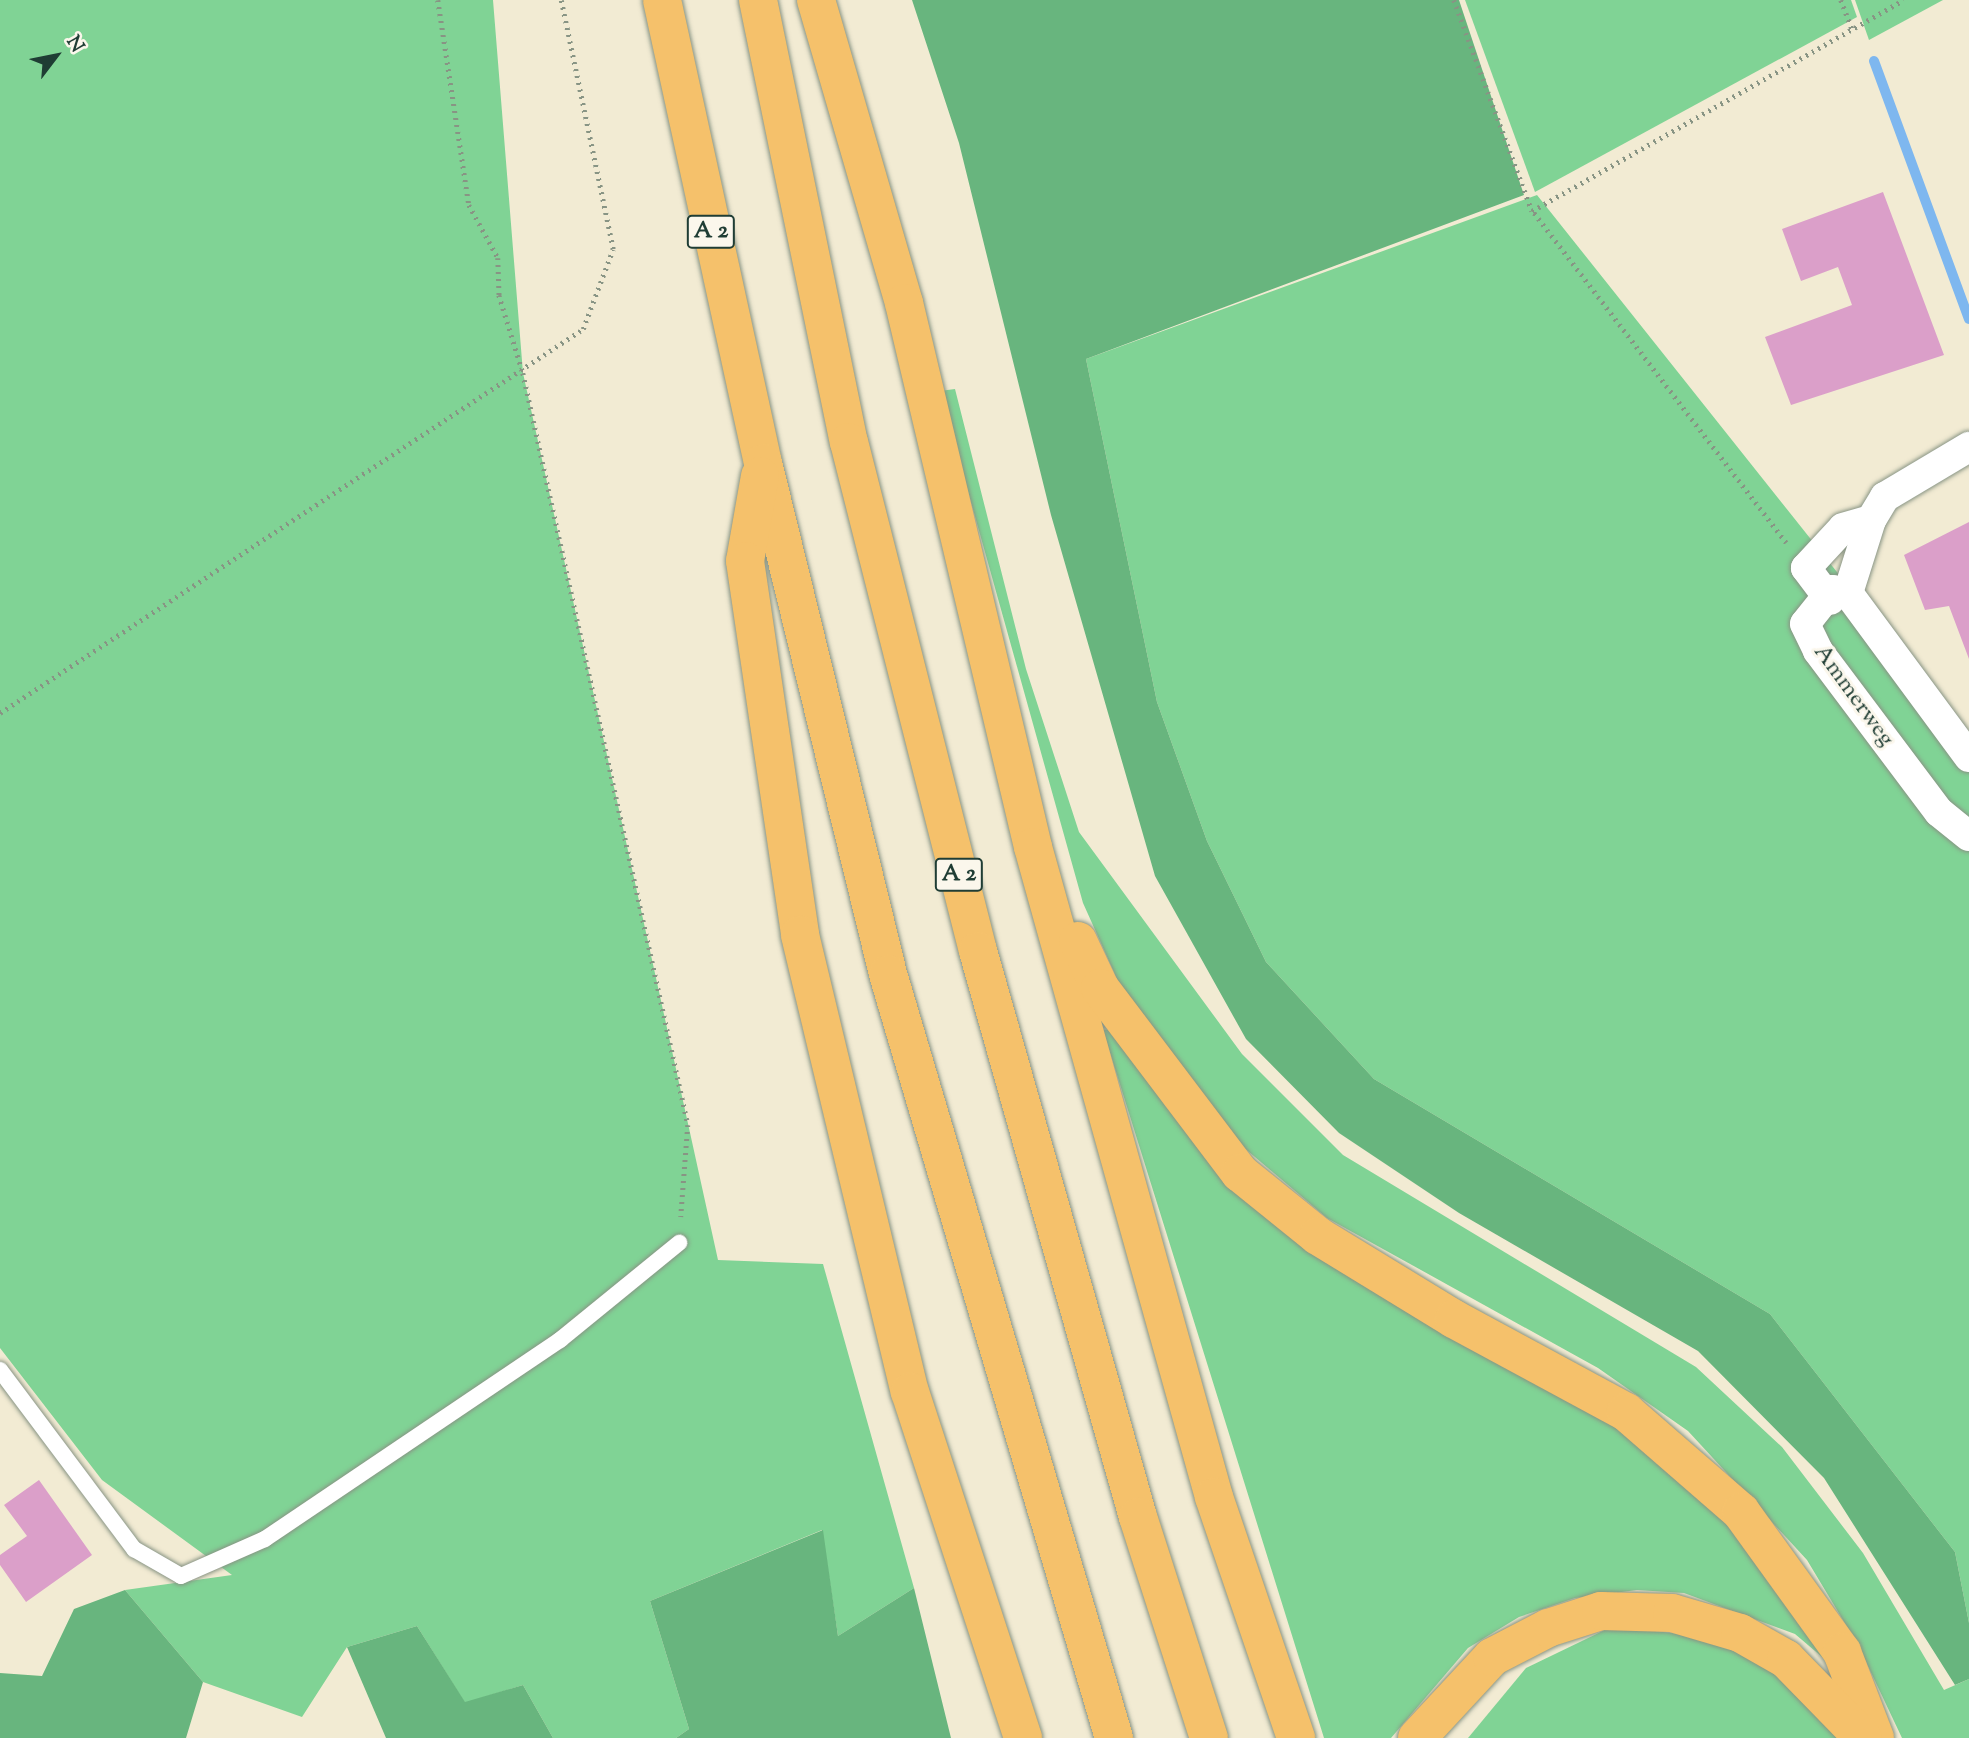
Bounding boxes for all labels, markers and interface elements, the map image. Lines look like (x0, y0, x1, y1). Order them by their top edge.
north arrow (21, 21, 91, 91)
text: N (59, 31, 90, 58)
road number: A 2 (686, 213, 736, 252)
street label: Ammerweg (1806, 639, 1900, 753)
road number: A 2 (934, 856, 984, 894)

